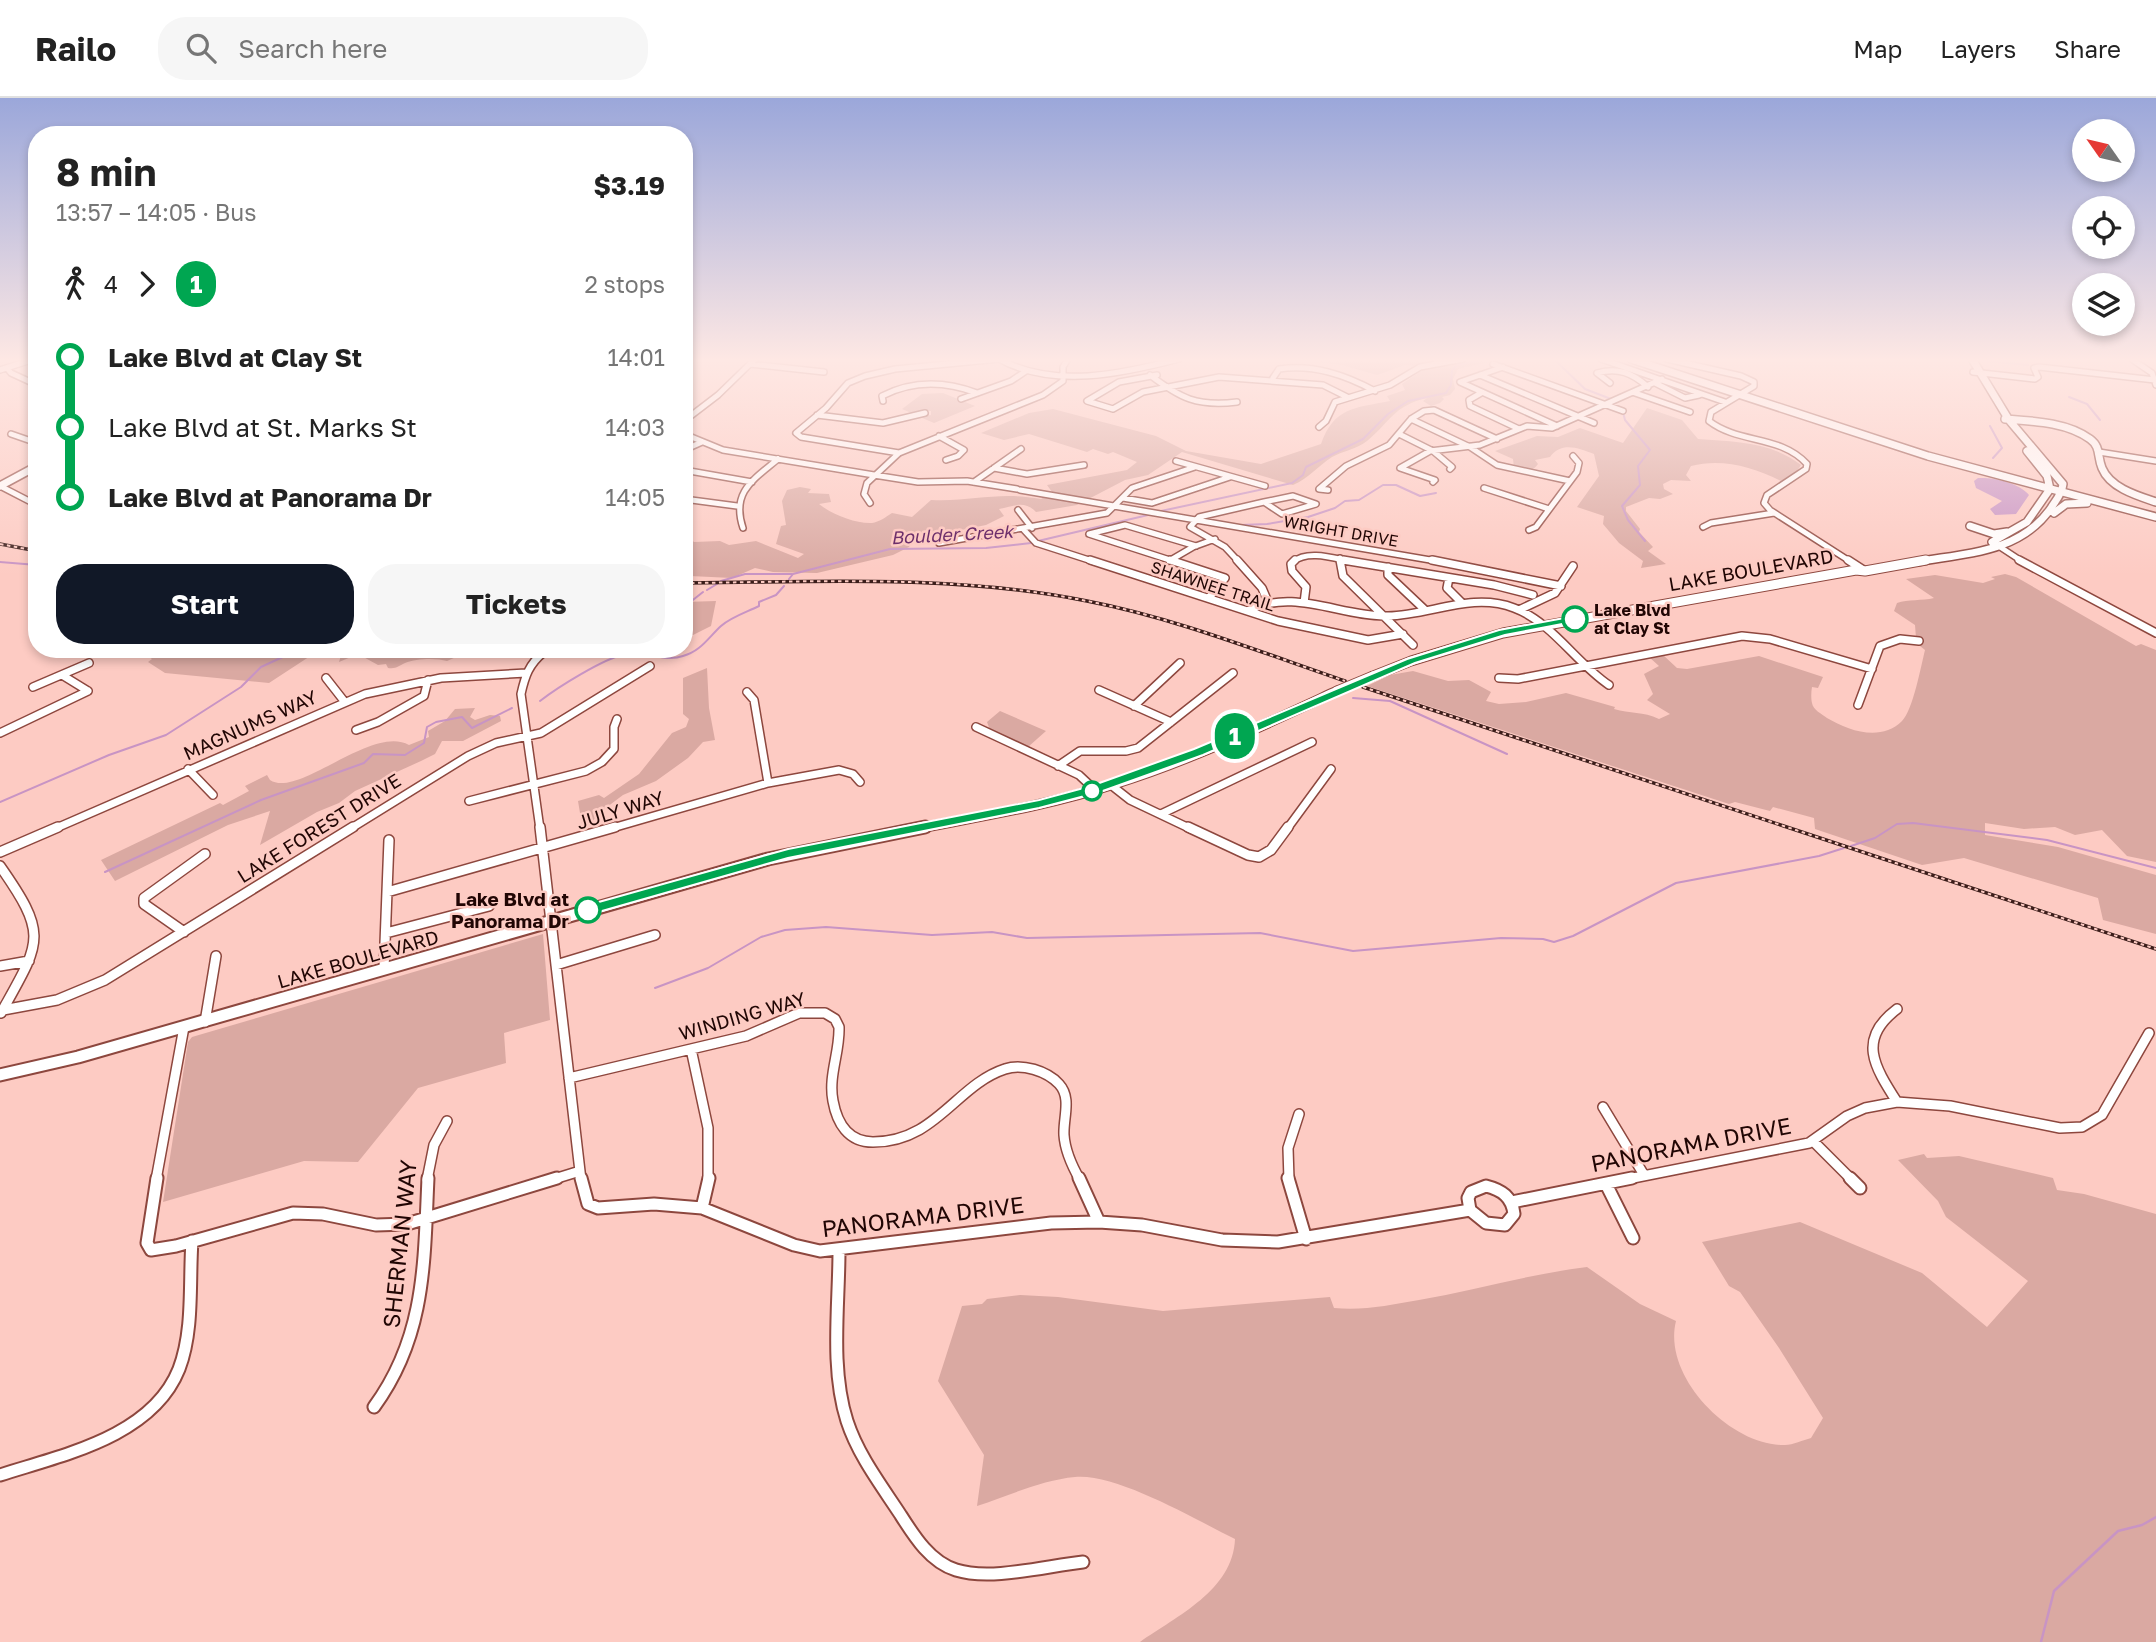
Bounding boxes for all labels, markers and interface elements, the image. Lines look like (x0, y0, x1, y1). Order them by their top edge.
search box (158, 17, 648, 80)
text: Railo (35, 29, 116, 68)
icon: search (182, 29, 220, 67)
text: Search here (238, 33, 387, 64)
text: Map (1853, 34, 1902, 63)
text: Layers (1940, 34, 2016, 63)
text: Share (2054, 34, 2121, 63)
north arrow (2072, 119, 2135, 182)
map controls (2072, 119, 2135, 336)
text: 8 min (56, 149, 156, 194)
text: $3.19 (593, 170, 665, 201)
button: locate (2072, 196, 2135, 259)
text: 13:57 – 14:05 · Bus (56, 198, 256, 226)
icon: walk (56, 265, 94, 303)
icon: forward (128, 265, 166, 303)
text: 1 (190, 269, 202, 298)
text: 4 (104, 270, 118, 298)
text: 2 stops (584, 270, 665, 298)
button: layers (2072, 273, 2135, 336)
text: Lake Blvd at Clay St (108, 342, 362, 373)
text: 14:01 (608, 343, 665, 371)
text: Lake Blvd at St. Marks St (108, 412, 417, 443)
text: 14:03 (605, 413, 665, 441)
text: Lake Blvd at Panorama Dr (108, 482, 432, 513)
text: 14:05 (605, 483, 665, 511)
street label: WRIGHT DRIVE (1282, 511, 1400, 551)
water label: Boulder Creek (890, 520, 1016, 548)
street label: LAKE BOULEVARD (1667, 544, 1835, 595)
street label: SHAWNEE TRAIL (1149, 557, 1277, 615)
button: Start (56, 564, 354, 644)
button: Tickets (368, 564, 665, 644)
place label: Lake Blvd at Clay St (1594, 600, 1671, 638)
marker: Lake Blvd at Clay St (1562, 606, 1588, 632)
street label: MAGNUMS WAY (179, 685, 320, 764)
line badge: 1 (1212, 713, 1258, 759)
text: 1 (1229, 721, 1241, 750)
street label: LAKE FOREST DRIVE (233, 768, 405, 887)
unlabelled marker (1082, 781, 1102, 801)
street label: JULY WAY (573, 785, 666, 834)
place label: Lake Blvd at Panorama Dr (451, 887, 570, 932)
marker: Lake Blvd at Panorama Dr (575, 897, 601, 923)
street label: LAKE BOULEVARD (275, 924, 441, 993)
street label: WINDING WAY (676, 986, 808, 1045)
street label: PANORAMA DRIVE (1588, 1111, 1793, 1177)
street label: SHERMAN WAY (376, 1158, 422, 1329)
street label: PANORAMA DRIVE (820, 1190, 1026, 1242)

